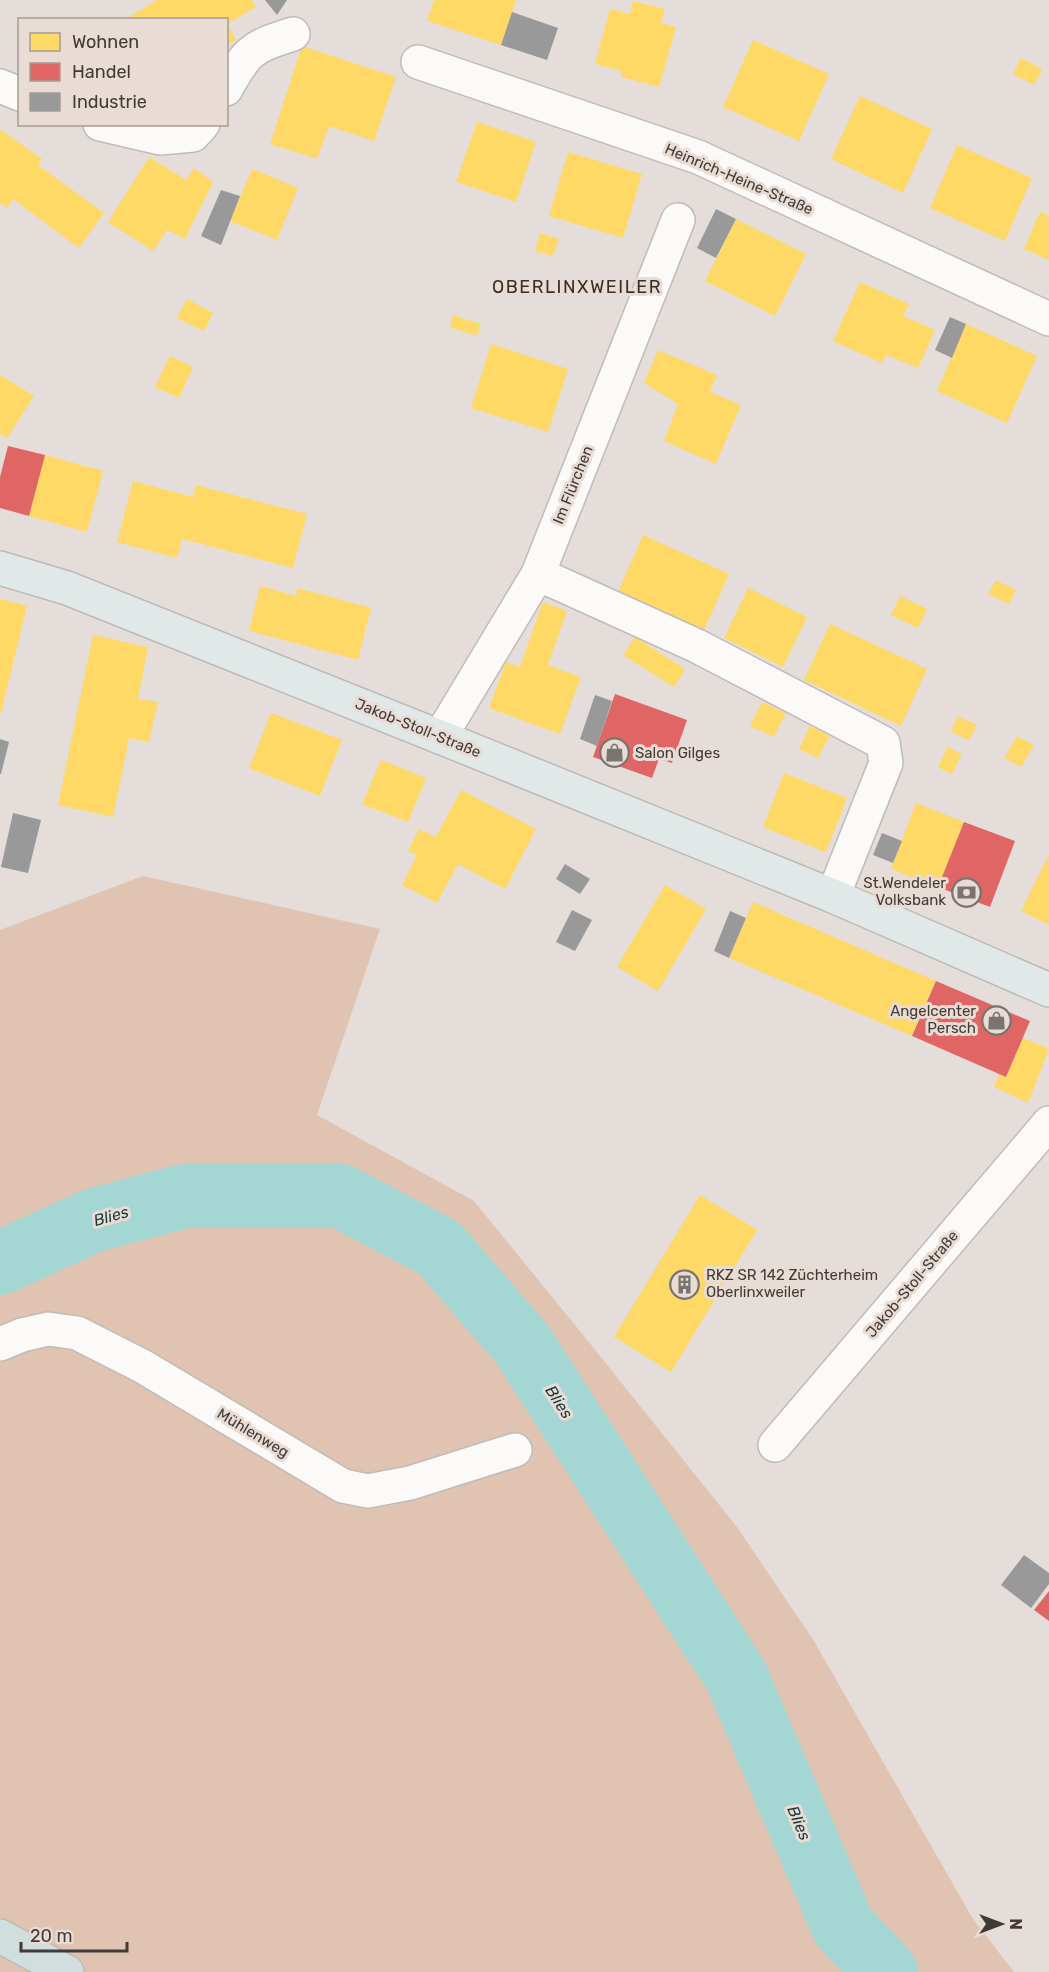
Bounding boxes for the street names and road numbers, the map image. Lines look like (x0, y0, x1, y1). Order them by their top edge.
street label: Heinrich-Heine-Straße (662, 140, 816, 218)
street label: Im Flürchen (549, 443, 597, 527)
street label: Jakob-Stoll-Straße (352, 695, 484, 761)
street label: Jakob-Stoll-Straße (862, 1227, 962, 1341)
street label: Mühlenweg (214, 1405, 292, 1461)

